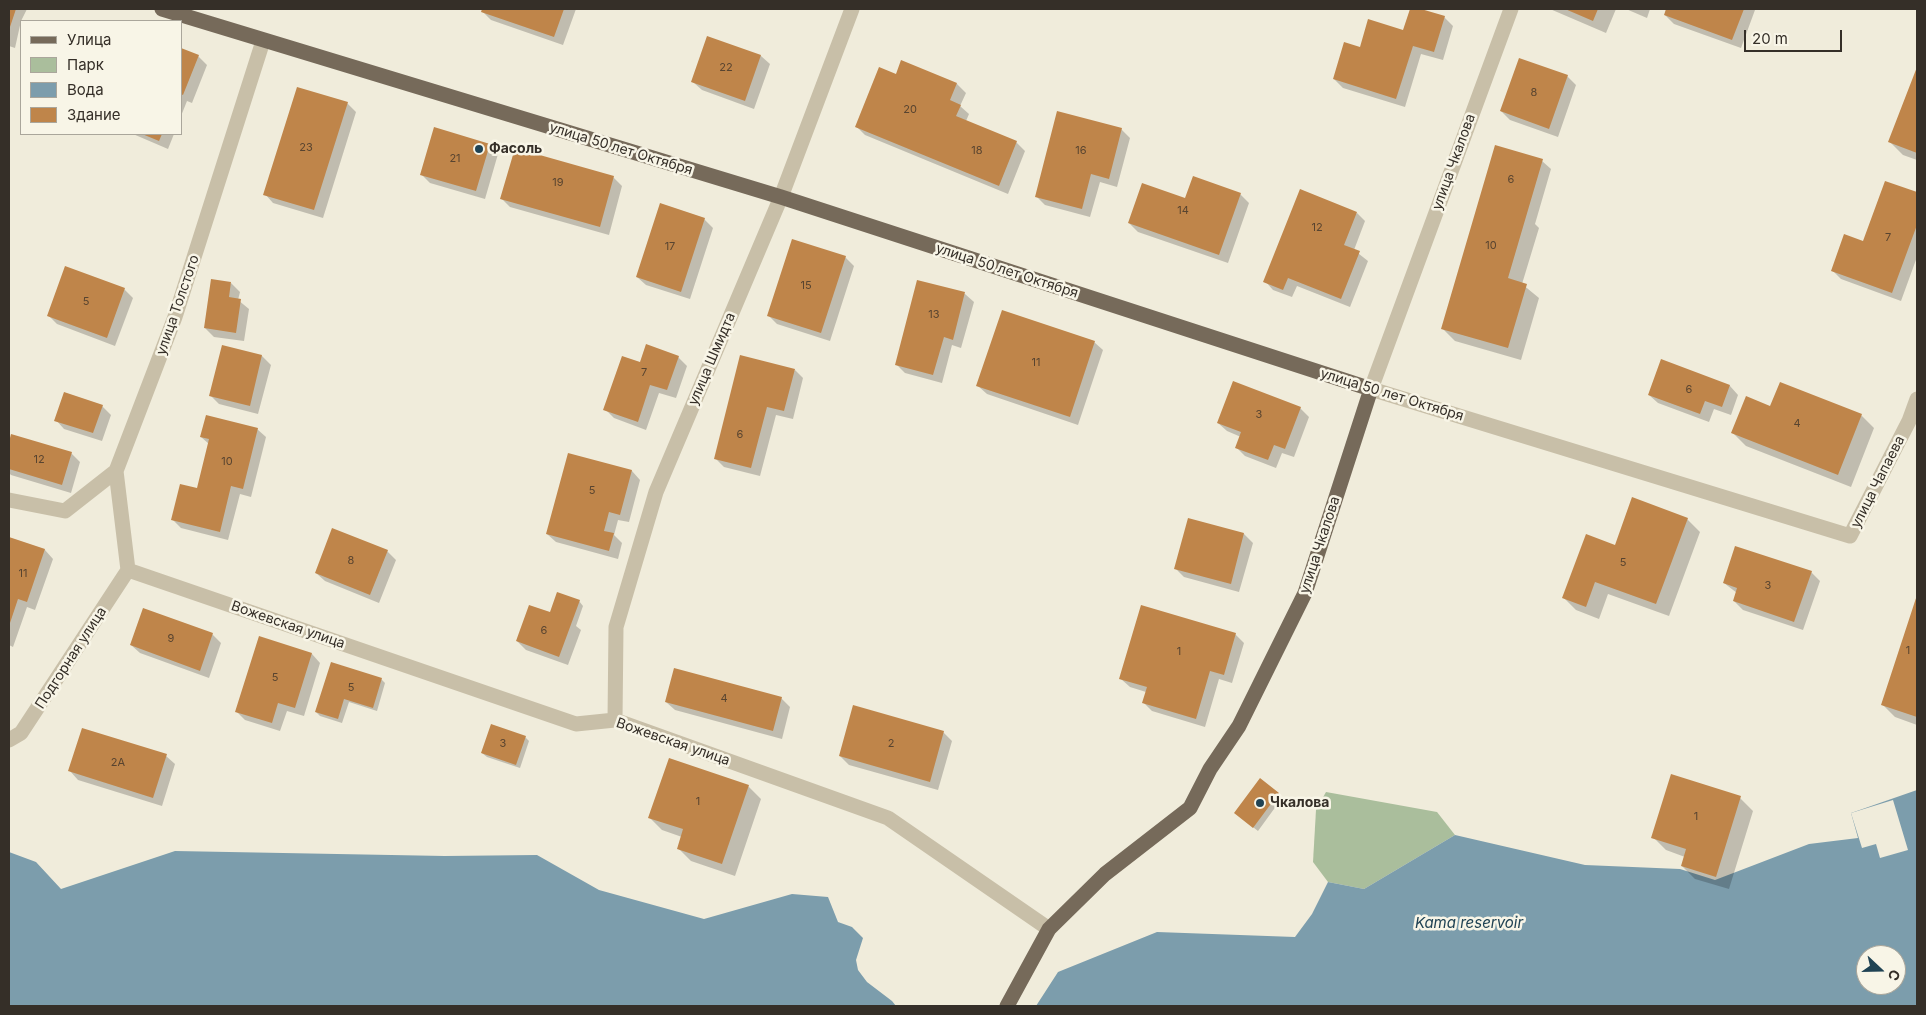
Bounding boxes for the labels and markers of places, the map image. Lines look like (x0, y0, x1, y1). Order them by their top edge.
place label: Фасоль (489, 141, 542, 157)
marker: Фасоль (473, 143, 485, 155)
place label: Чкалова (1270, 795, 1329, 811)
marker: Чкалова (1254, 797, 1266, 809)

